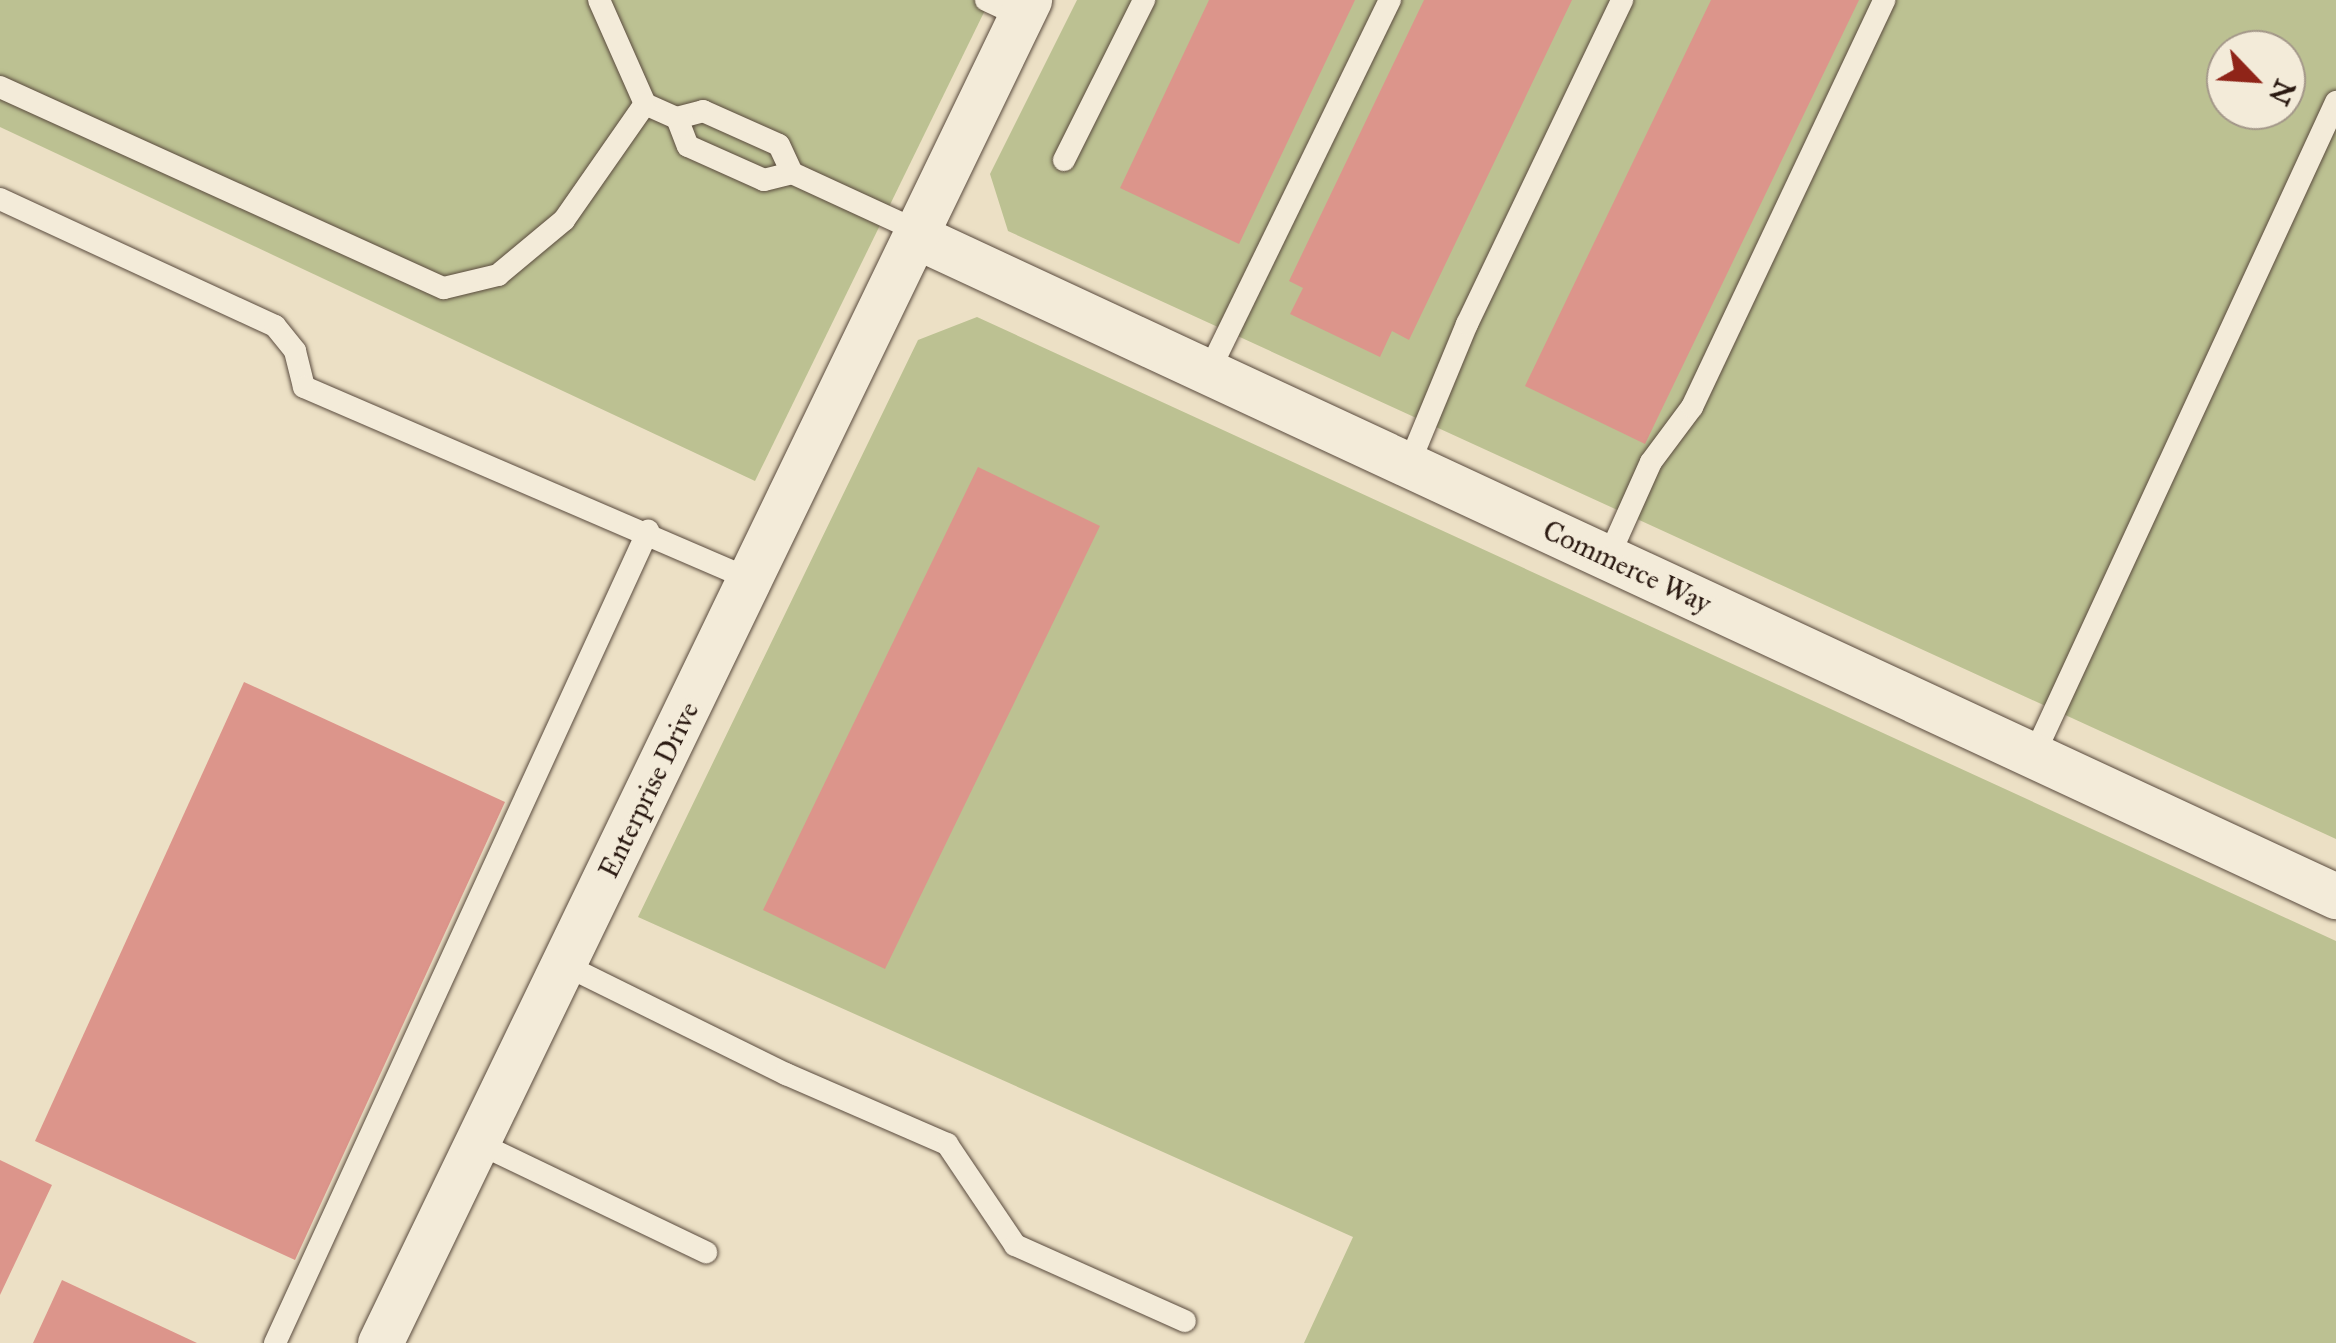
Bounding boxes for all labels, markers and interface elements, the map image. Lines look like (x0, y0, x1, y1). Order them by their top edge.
north arrow (2206, 30, 2306, 130)
text: N (2261, 74, 2303, 110)
street label: Commerce Way (1538, 513, 1716, 621)
street label: Enterprise Drive (592, 696, 706, 884)

